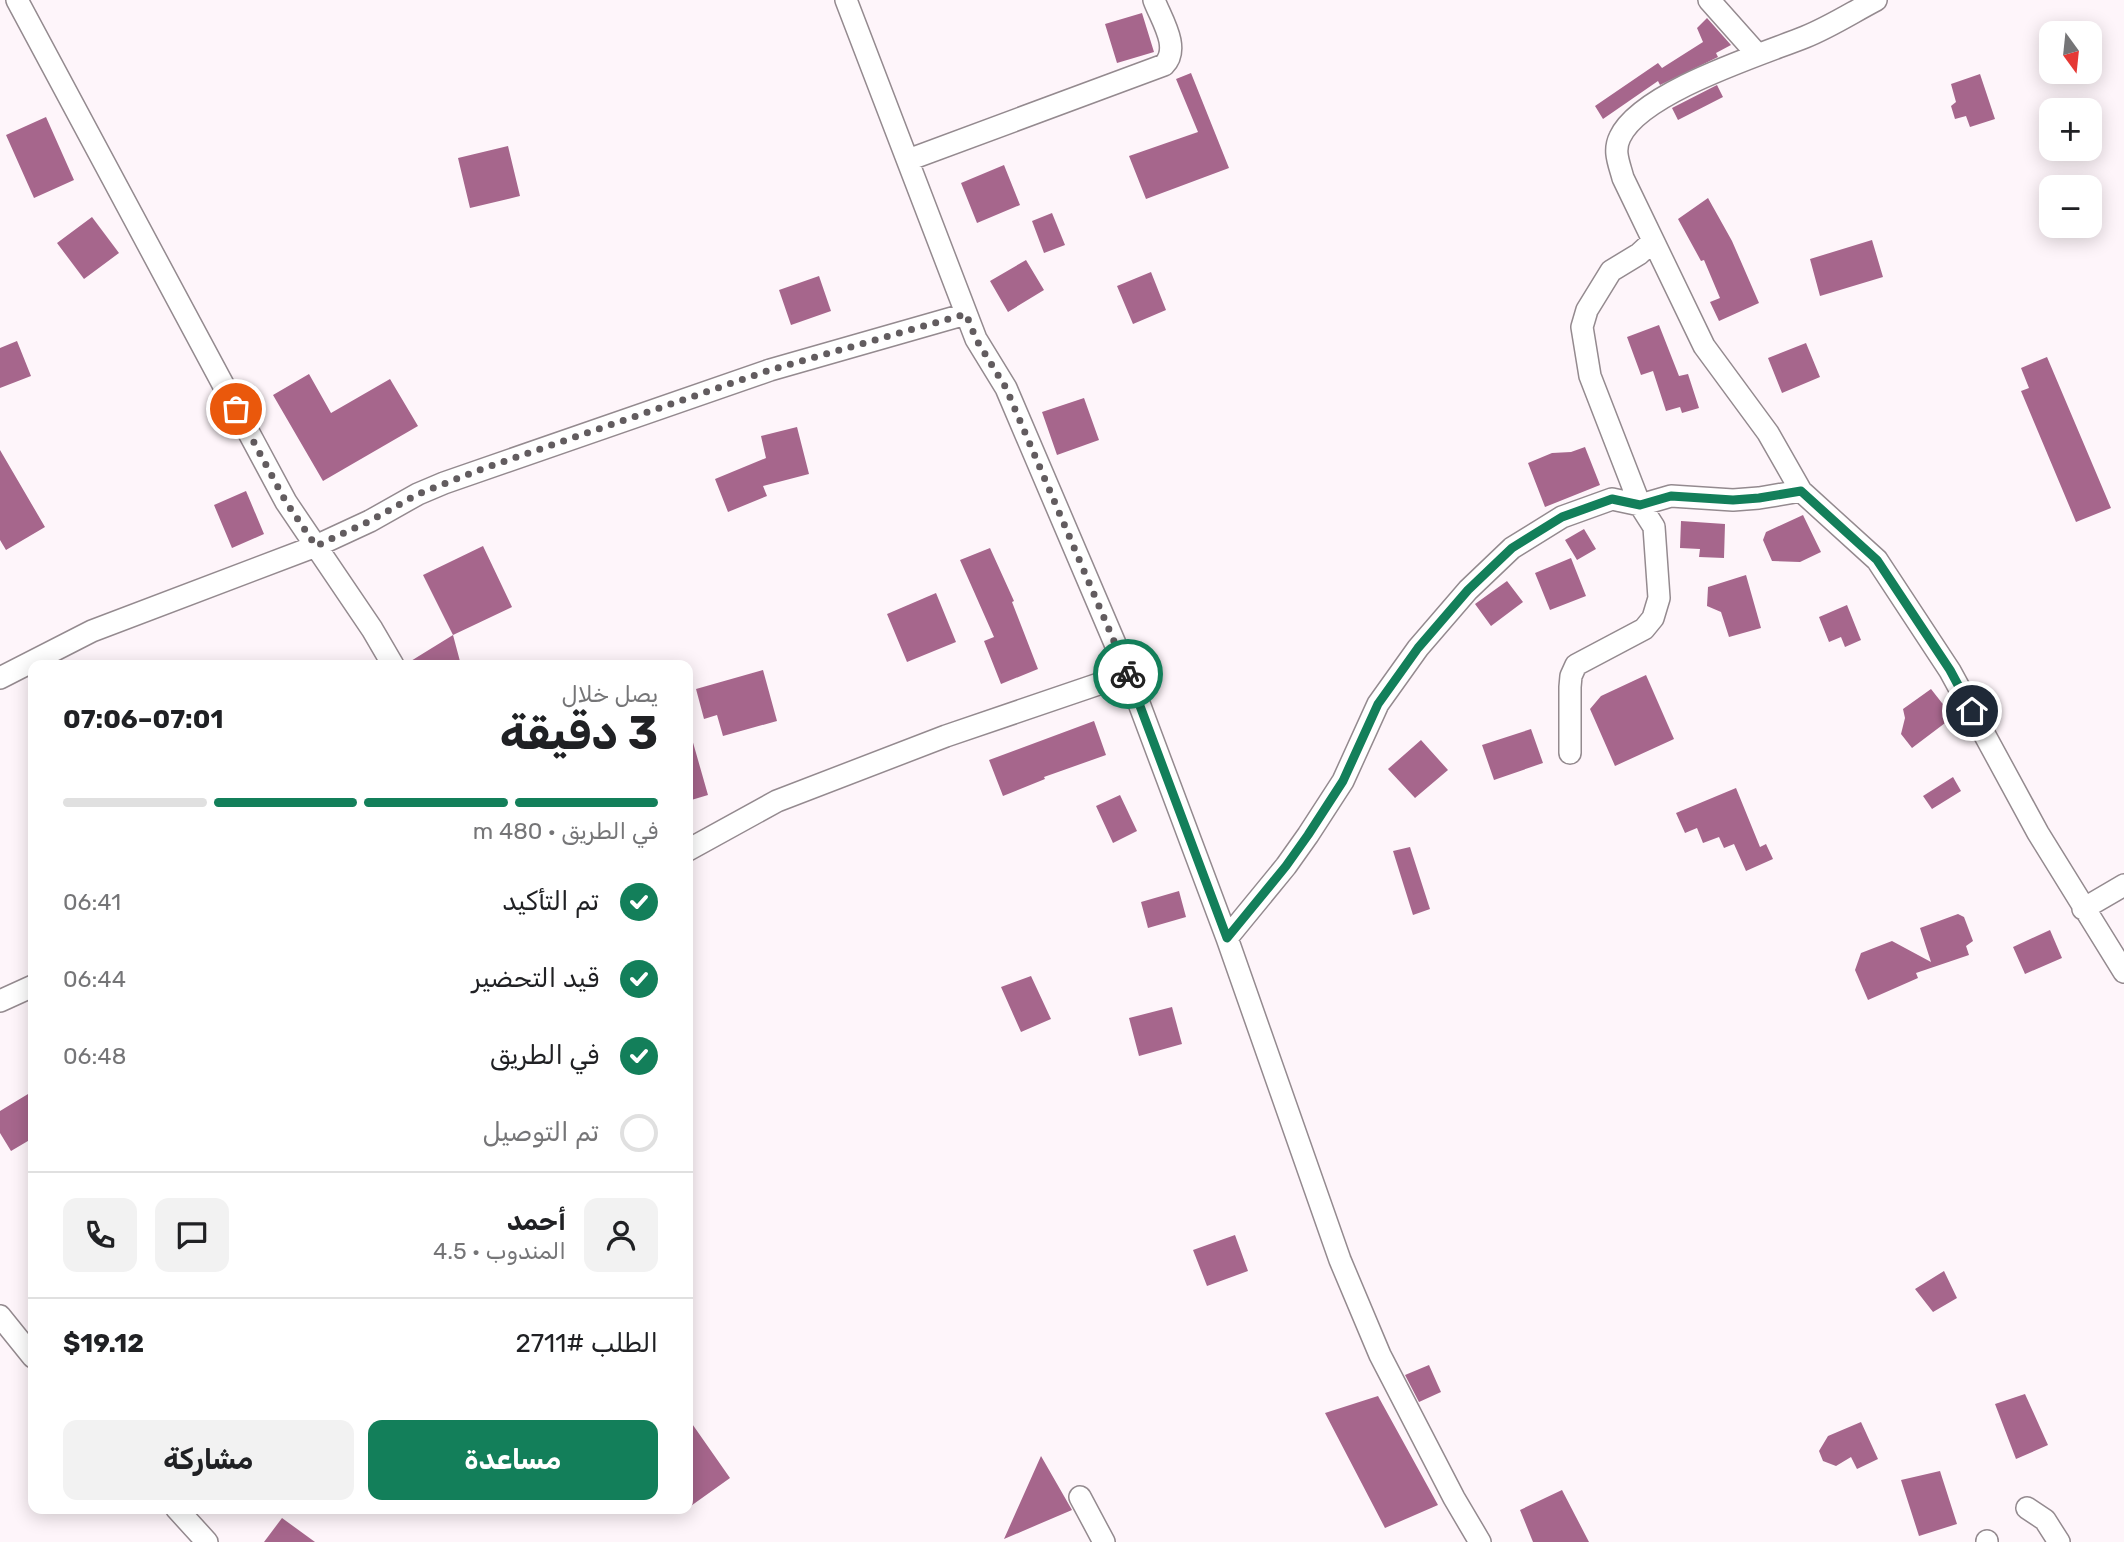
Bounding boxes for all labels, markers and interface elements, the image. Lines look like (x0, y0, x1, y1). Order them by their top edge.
north arrow (2039, 21, 2102, 84)
map controls (2039, 21, 2102, 238)
button: + (2039, 98, 2102, 161)
button: − (2039, 175, 2102, 238)
pin (206, 379, 266, 439)
icon: bag (217, 390, 255, 428)
courier (1093, 639, 1163, 709)
icon: bike (1109, 655, 1147, 693)
text: يصل خلال (562, 680, 658, 708)
pin (1942, 681, 2002, 741)
icon: home (1953, 692, 1991, 730)
text: 07:01–07:06 (63, 704, 223, 735)
text: 3 دقيقة (500, 706, 658, 761)
text: في الطريق · 480 m (473, 817, 658, 845)
icon: check (620, 883, 658, 921)
text: تم التأكيد (502, 886, 599, 917)
text: 06:41 (63, 888, 121, 916)
icon: check (620, 960, 658, 998)
text: قيد التحضير (472, 963, 599, 994)
text: 06:44 (63, 965, 126, 993)
icon: check (620, 1037, 658, 1075)
text: في الطريق (490, 1040, 599, 1071)
text: 06:48 (63, 1042, 126, 1070)
text: تم التوصيل (482, 1117, 599, 1148)
button: phone (63, 1198, 137, 1272)
button: chat (155, 1198, 229, 1272)
button: person (584, 1198, 658, 1272)
text: أحمد (507, 1206, 566, 1237)
text: المندوب · 4.5 (433, 1237, 566, 1265)
text: $19.12 (63, 1328, 144, 1359)
text: الطلب #2711 (515, 1328, 658, 1359)
button: مشاركة (63, 1420, 354, 1500)
button: مساعدة (368, 1420, 658, 1500)

